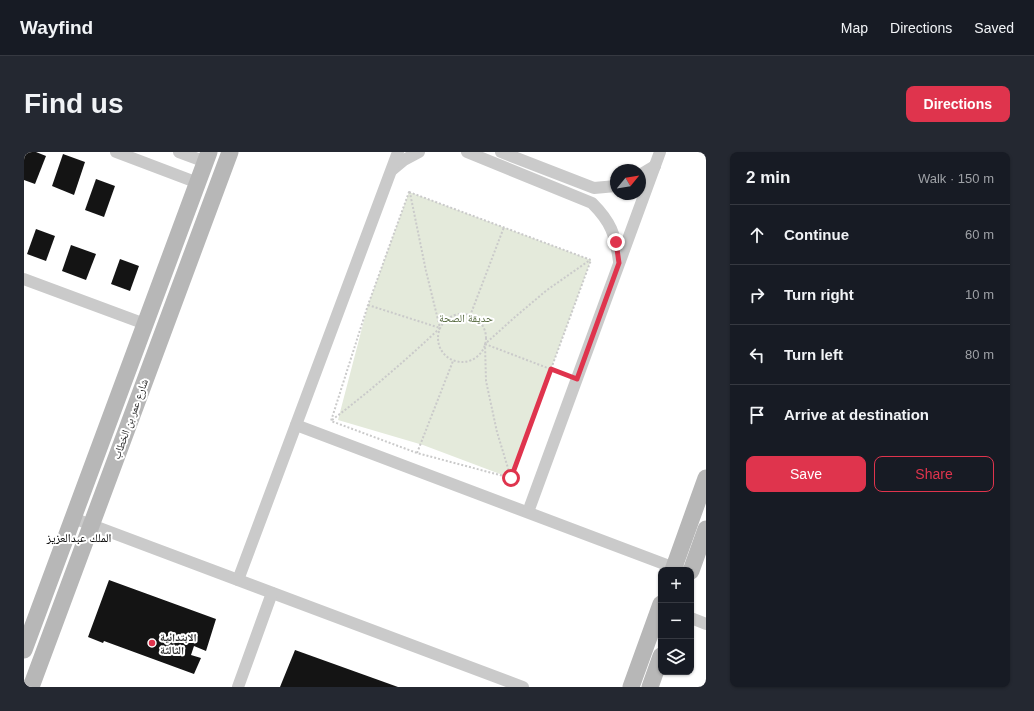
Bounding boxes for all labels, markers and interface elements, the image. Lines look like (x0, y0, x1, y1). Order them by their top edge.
text: Wayfind (20, 17, 93, 38)
text: Map (841, 20, 868, 36)
text: Directions (890, 20, 952, 36)
text: Saved (974, 20, 1014, 36)
button: Directions (906, 86, 1010, 122)
text: Find us (24, 88, 124, 119)
north arrow (610, 164, 646, 200)
text: 2 min (746, 168, 790, 187)
text: Walk · 150 m (918, 171, 994, 186)
icon: ahead (746, 224, 768, 246)
text: Continue (784, 226, 849, 243)
text: 60 m (965, 227, 994, 242)
route end (607, 233, 625, 251)
icon: right (746, 284, 768, 306)
text: Turn right (784, 286, 854, 303)
text: 10 m (965, 287, 994, 302)
park label: حديقة الصحة (439, 312, 493, 324)
icon: left (746, 344, 768, 366)
text: Turn left (784, 346, 843, 363)
text: 80 m (965, 347, 994, 362)
street label: شارع عمر بن الخطاب (110, 377, 151, 461)
icon: arrive (746, 404, 768, 426)
text: Arrive at destination (784, 406, 929, 423)
button: Save (746, 456, 866, 492)
button: Share (874, 456, 994, 492)
route start (502, 469, 520, 487)
district label: الملك عبدالعزيز (46, 531, 112, 545)
map controls (658, 567, 694, 675)
button: + (658, 567, 694, 603)
button: − (658, 603, 694, 639)
place label: الابتدائية الثالثة (160, 631, 197, 656)
marker: الابتدائية الثالثة (147, 638, 157, 648)
button: layers (658, 639, 694, 675)

